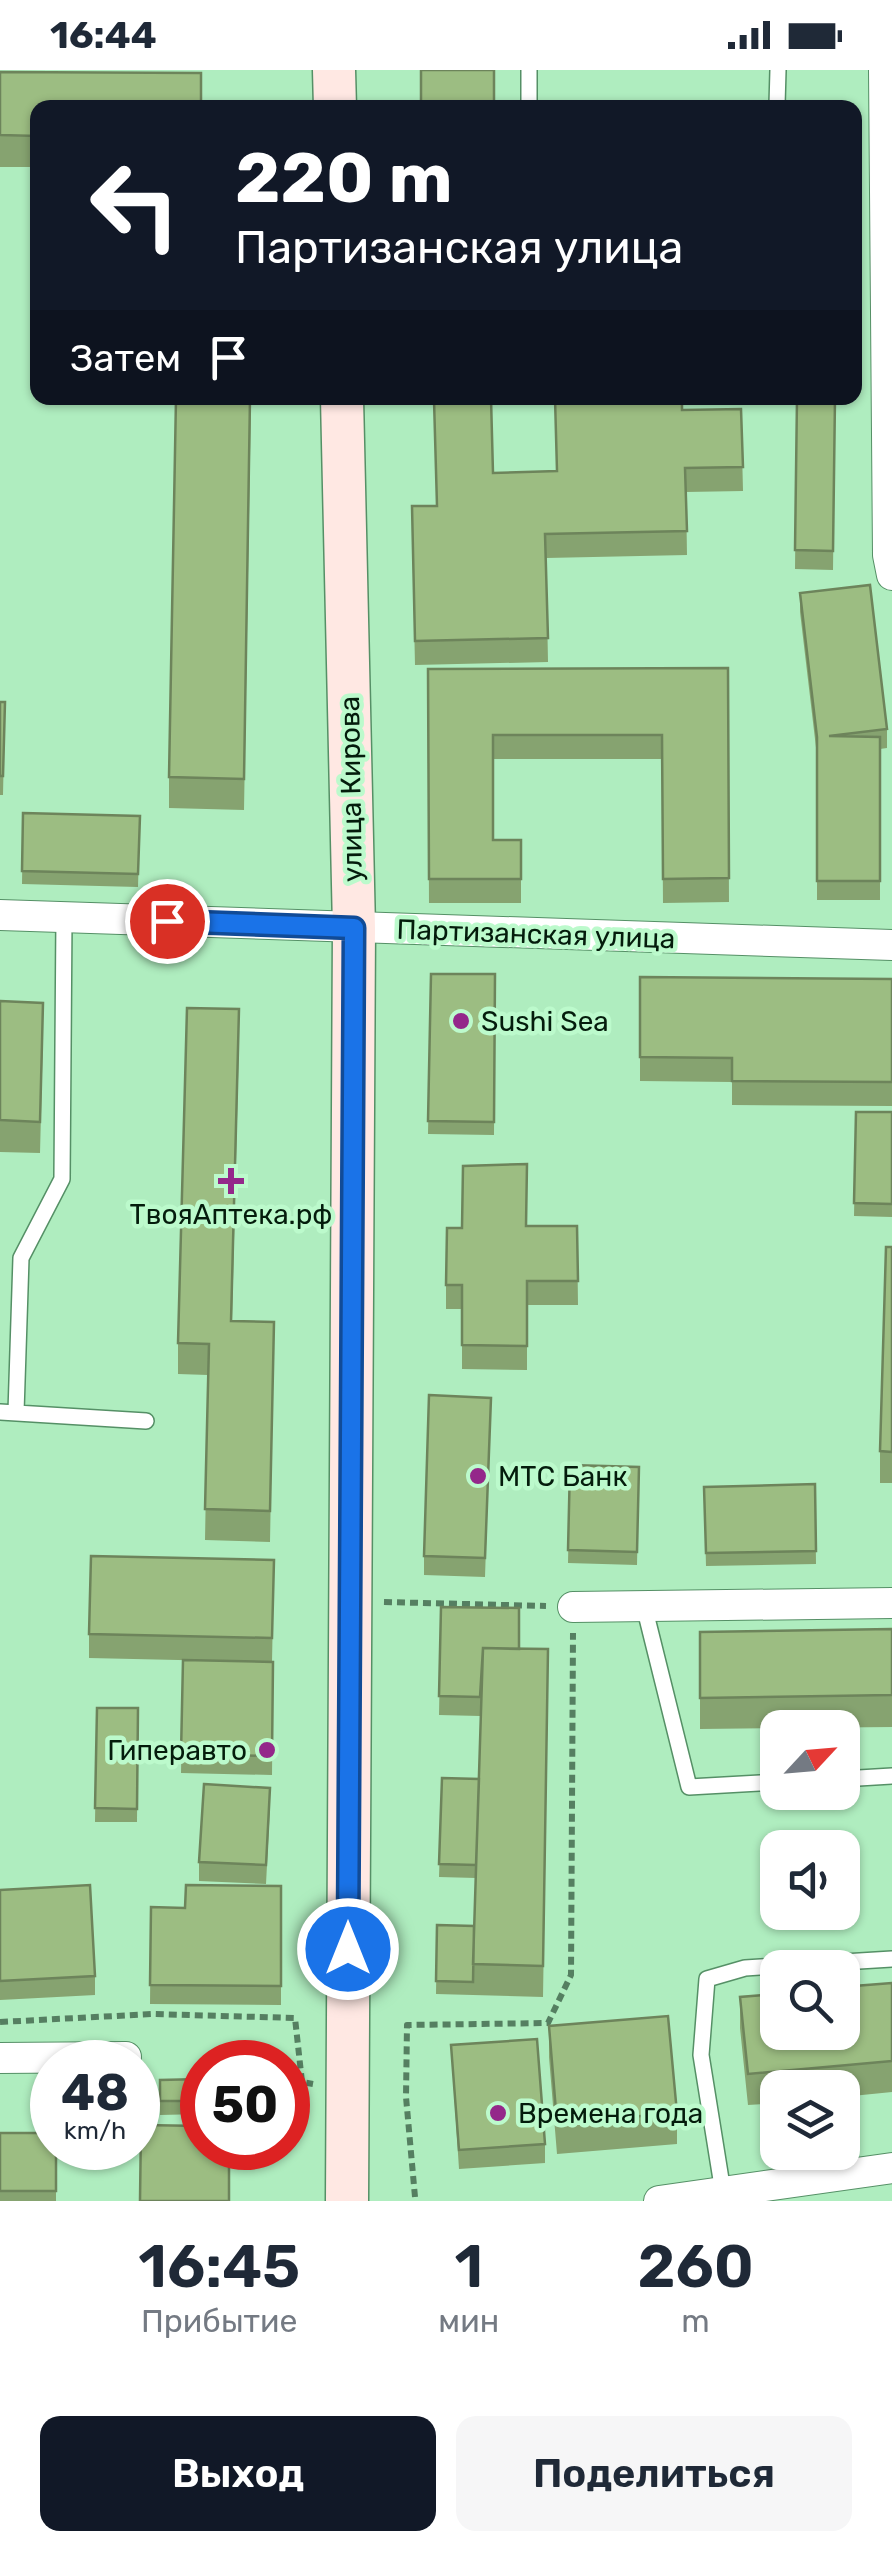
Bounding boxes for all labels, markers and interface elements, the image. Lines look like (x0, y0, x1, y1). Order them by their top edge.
text: 16:44 (50, 12, 157, 58)
text: 220 m (235, 137, 453, 220)
icon: left (70, 140, 200, 270)
text: Партизанская улица (235, 221, 683, 274)
icon: arrive (201, 330, 256, 385)
text: Затем (70, 335, 181, 381)
street label: улица Кирова (333, 696, 369, 882)
pin (125, 879, 210, 964)
icon: arrive (140, 894, 195, 949)
street label: Партизанская улица (396, 913, 676, 955)
place label: Sushi Sea (481, 1005, 609, 1038)
marker: Sushi Sea (450, 1010, 472, 1032)
marker: ТвояАптека.рф (220, 1170, 242, 1192)
place label: ТвояАптека.рф (130, 1198, 332, 1231)
place label: МТС Банк (498, 1460, 627, 1493)
marker: МТС Банк (467, 1465, 489, 1487)
north arrow (760, 1710, 860, 1810)
map controls (760, 1710, 860, 2170)
place label: Гиперавто (107, 1734, 247, 1767)
marker: Гиперавто (256, 1739, 278, 1761)
button: sound (760, 1830, 860, 1930)
position arrow (296, 1897, 400, 2001)
button: search (760, 1950, 860, 2050)
speed limit sign: 50 (180, 2040, 310, 2170)
text: 48 (61, 2063, 129, 2123)
button: layers (760, 2070, 860, 2170)
place label: Времена года (518, 2097, 703, 2130)
marker: Времена года (487, 2102, 509, 2124)
text: km/h (64, 2116, 126, 2145)
text: 16:45 (138, 2231, 300, 2302)
text: 1 (454, 2231, 483, 2302)
text: 260 (637, 2231, 754, 2302)
text: Прибытие (141, 2302, 297, 2340)
text: мин (438, 2302, 499, 2340)
text: m (681, 2302, 710, 2340)
button: Выход (40, 2416, 436, 2531)
button: Поделиться (456, 2416, 852, 2531)

